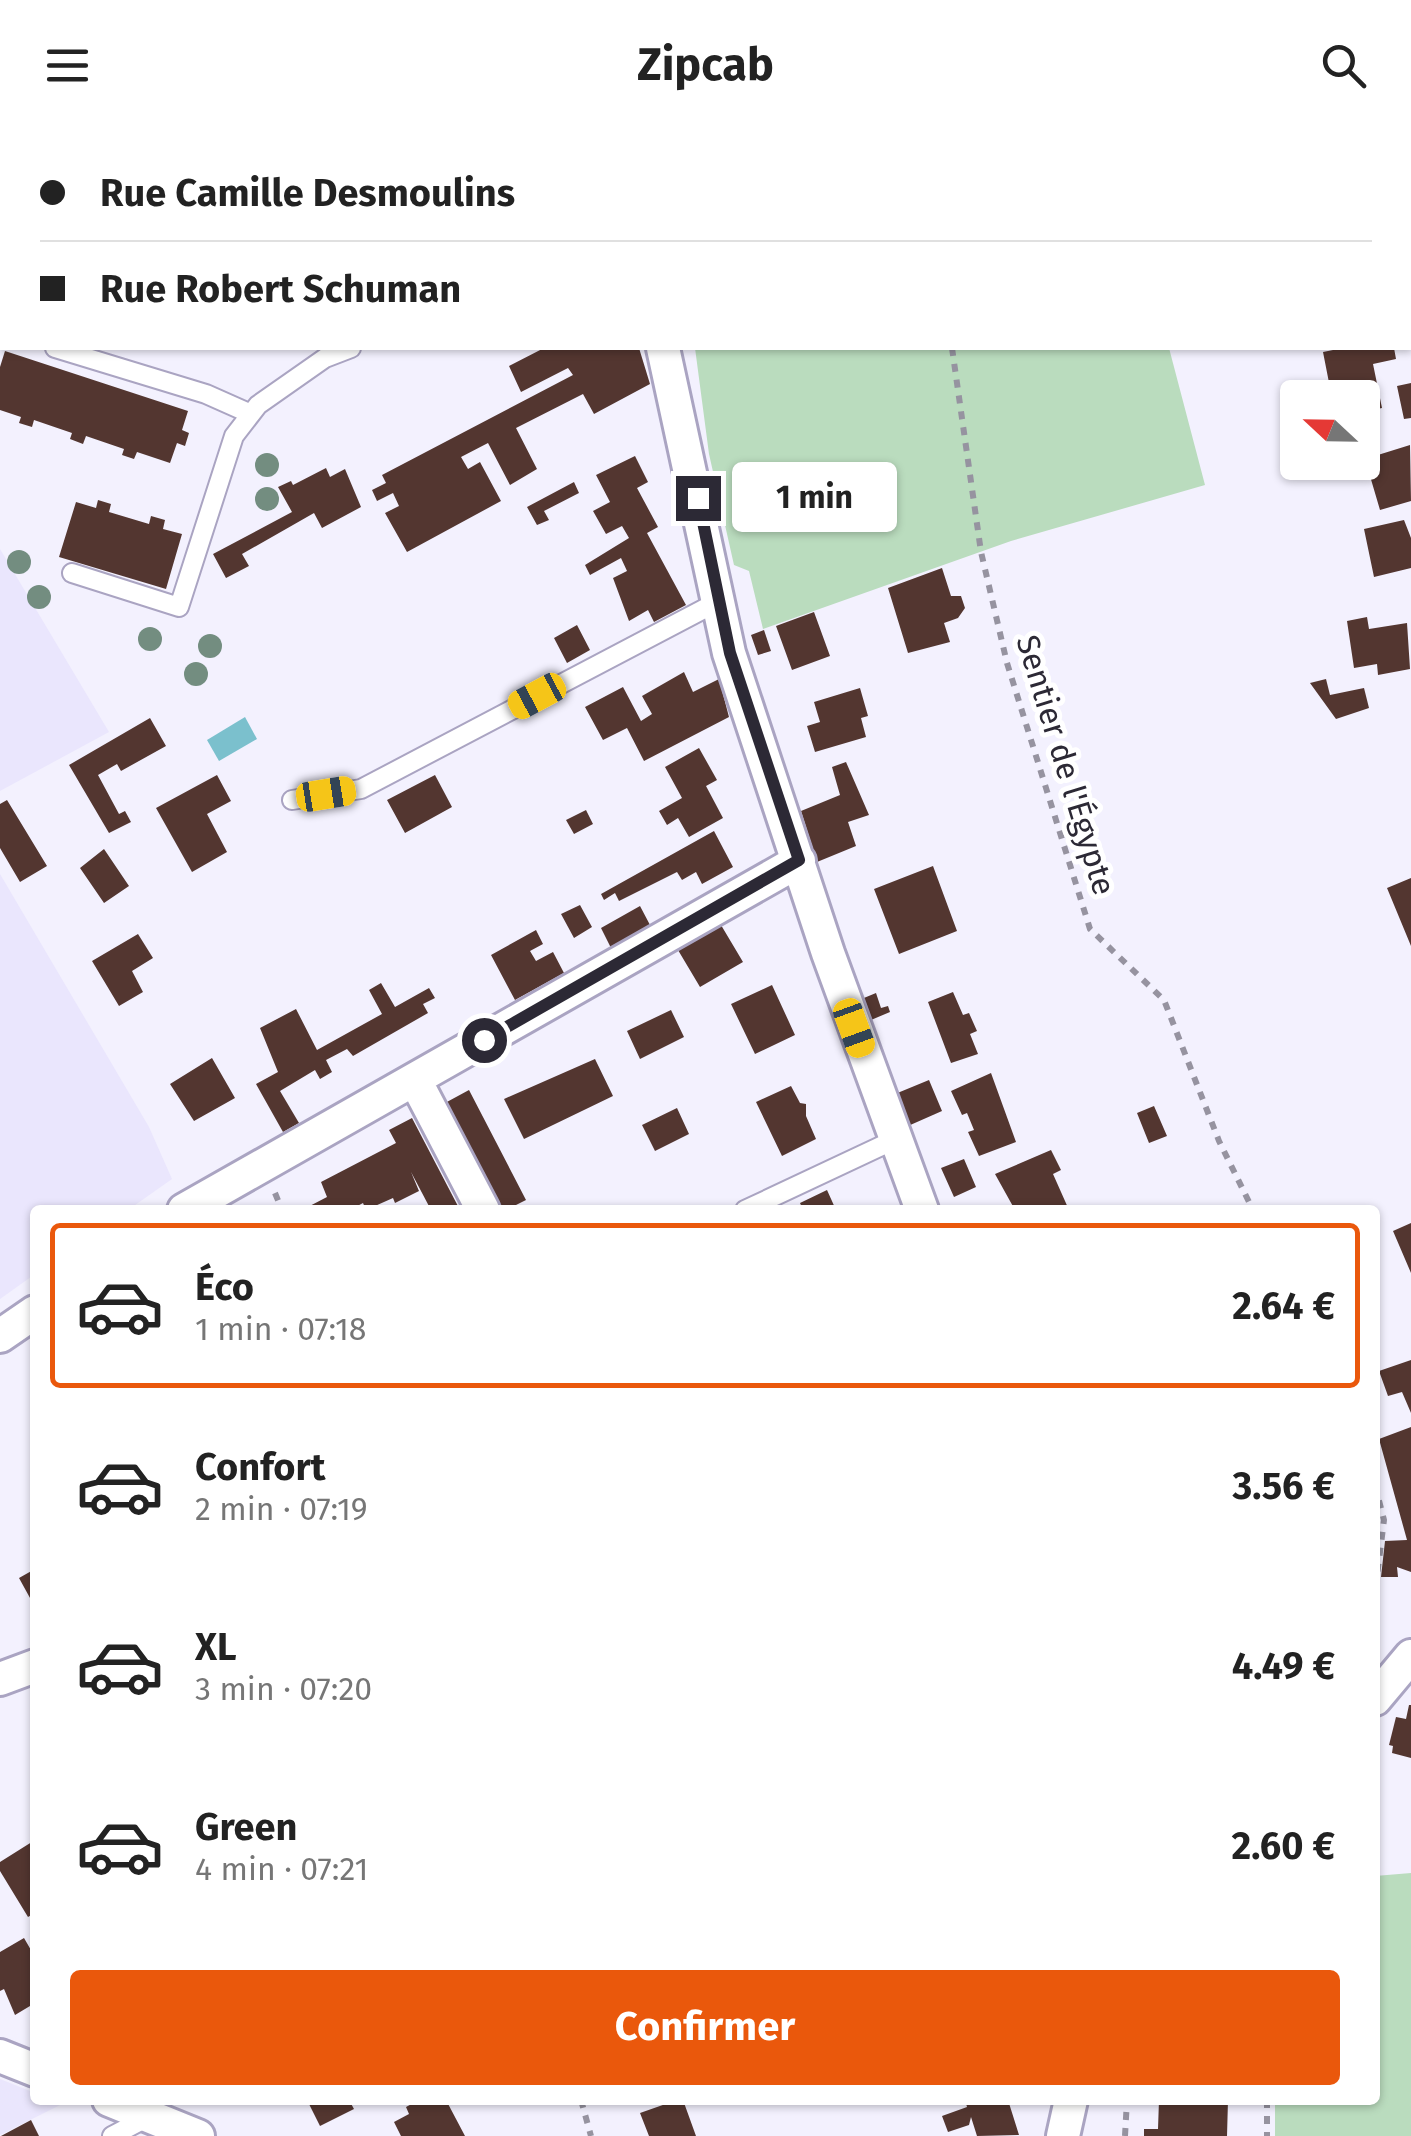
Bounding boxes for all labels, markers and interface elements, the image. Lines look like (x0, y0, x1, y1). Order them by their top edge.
icon: menu (40, 38, 95, 93)
text: Zipcab (637, 38, 774, 92)
icon: search (1316, 38, 1371, 93)
text: Rue Camille Desmoulins (100, 170, 515, 216)
text: Rue Robert Schuman (100, 266, 461, 312)
north arrow (1280, 380, 1380, 480)
map controls (1280, 380, 1380, 480)
callout: 1 min (733, 463, 898, 533)
route end (676, 476, 721, 521)
text: 1 min (776, 478, 853, 516)
street label: Sentier de l'Égypte (1008, 630, 1124, 900)
car (503, 669, 571, 723)
car (294, 774, 358, 814)
car (830, 995, 878, 1061)
route start (462, 1018, 507, 1063)
icon: car (75, 1261, 165, 1351)
text: Éco (195, 1264, 254, 1310)
text: 2.64 € (1232, 1283, 1335, 1329)
text: 1 min · 07:18 (195, 1310, 367, 1348)
icon: car (75, 1441, 165, 1531)
text: Confort (195, 1444, 325, 1490)
text: 3.56 € (1232, 1463, 1335, 1509)
text: 2 min · 07:19 (195, 1490, 368, 1528)
icon: car (75, 1621, 165, 1711)
text: XL (195, 1624, 237, 1670)
text: 4.49 € (1232, 1643, 1335, 1689)
text: 3 min · 07:20 (195, 1670, 372, 1708)
icon: car (75, 1801, 165, 1891)
text: Green (195, 1804, 298, 1850)
text: 2.60 € (1231, 1823, 1335, 1869)
text: 4 min · 07:21 (195, 1850, 368, 1888)
button: Confirmer (70, 1970, 1340, 2085)

